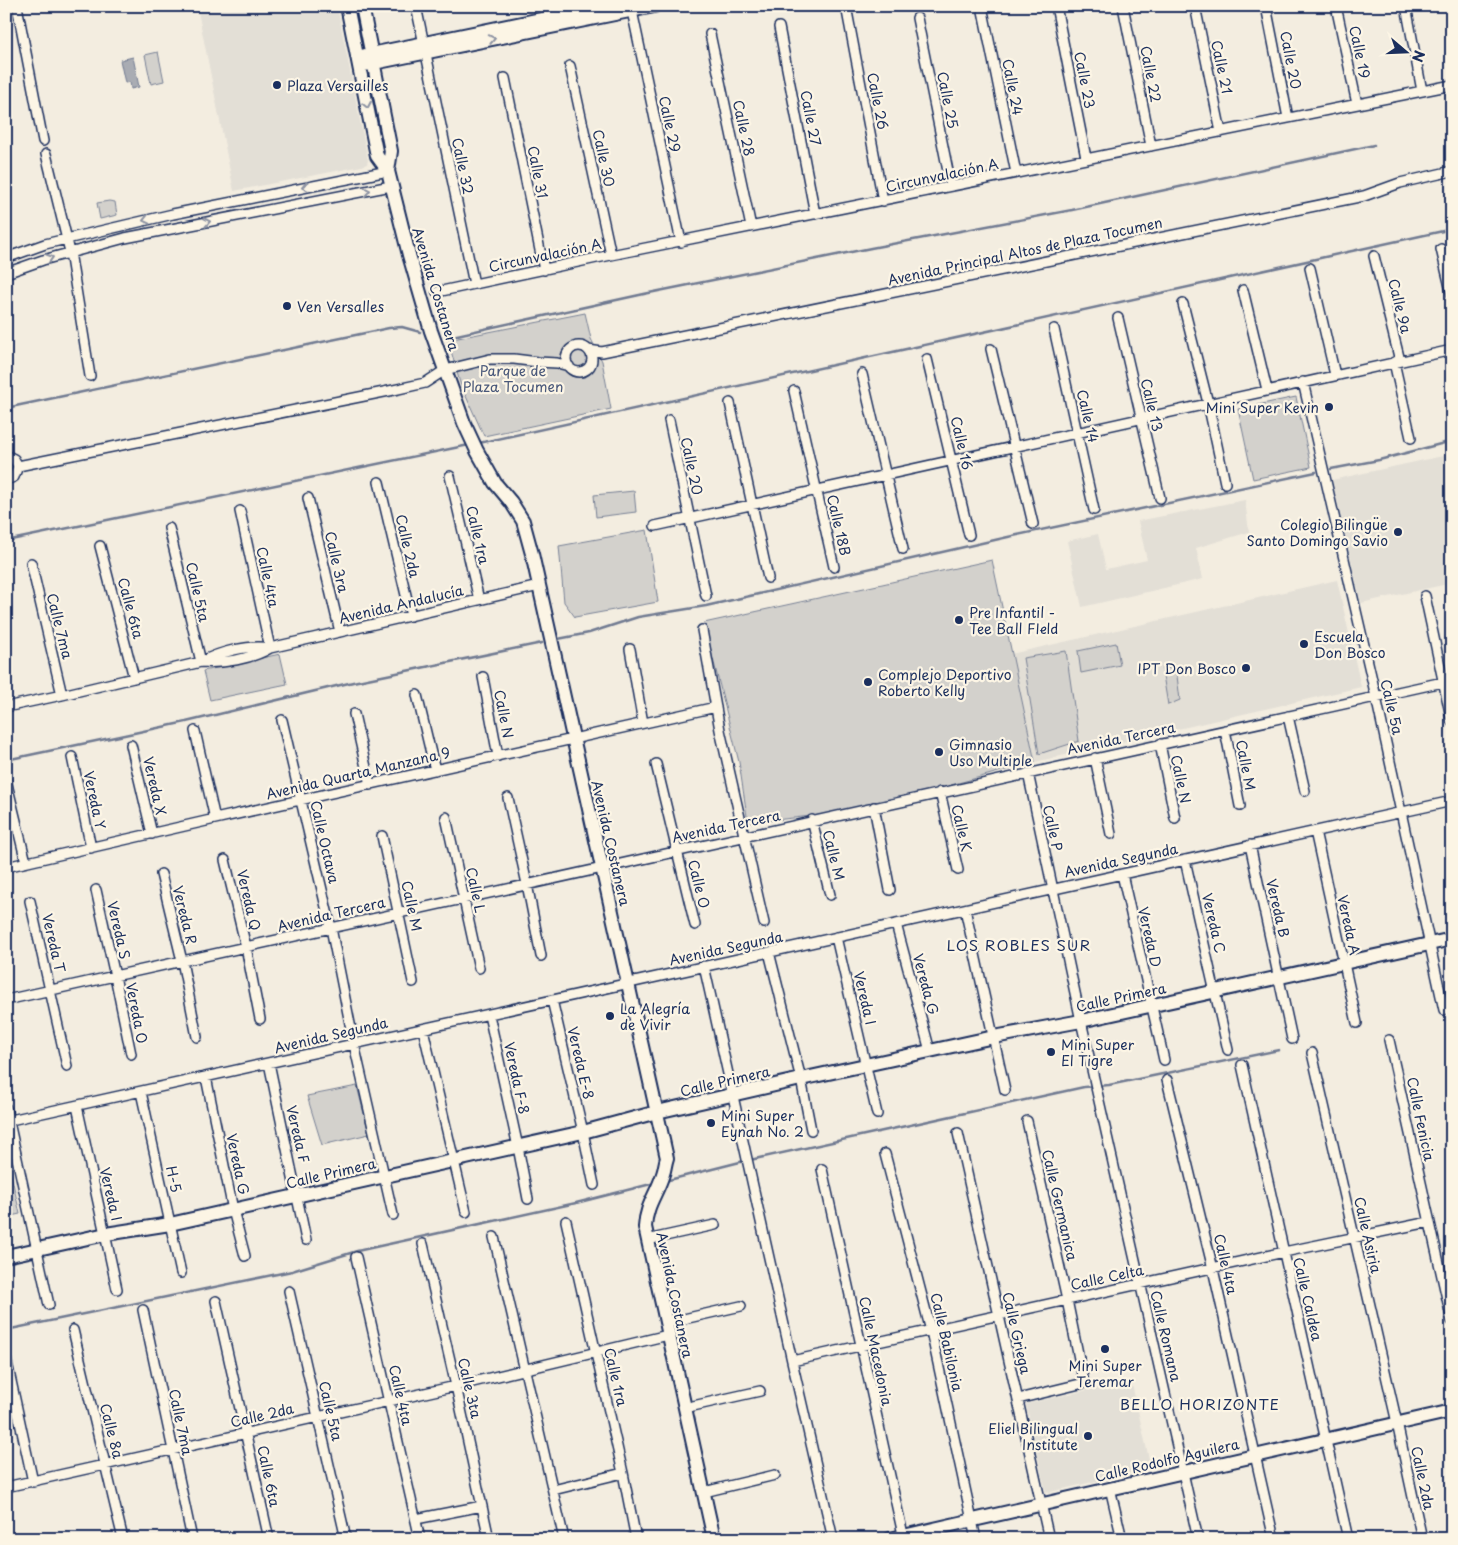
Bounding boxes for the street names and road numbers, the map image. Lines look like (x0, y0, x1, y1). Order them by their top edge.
street label: Calle 19 (1344, 24, 1376, 80)
street label: Calle 20 (1275, 29, 1307, 91)
street label: Calle 21 (1206, 38, 1238, 96)
street label: Calle 22 (1135, 44, 1167, 104)
street label: Calle 23 (1069, 50, 1101, 110)
street label: Calle 24 (997, 57, 1029, 117)
street label: Calle 25 (932, 70, 964, 130)
street label: Calle 26 (862, 71, 894, 131)
street label: Calle 27 (795, 89, 827, 148)
street label: Calle 29 (654, 94, 686, 154)
street label: Calle 28 (728, 98, 760, 158)
street label: Calle 30 (588, 127, 620, 189)
street label: Calle 32 (447, 136, 479, 196)
street label: Calle 31 (523, 144, 553, 200)
street label: Circunvalación A (884, 153, 1001, 197)
street label: Avenida Principal Altos de Plaza Tocumen (886, 212, 1164, 290)
street label: Avenida Costanera (407, 225, 465, 354)
street label: Circunvalación A (487, 233, 604, 277)
street label: Calle 9a (1383, 276, 1417, 336)
street label: Calle 13 (1136, 376, 1168, 434)
street label: Calle 14 (1072, 387, 1104, 445)
street label: Calle 16 (946, 414, 978, 472)
street label: Calle 20 (676, 435, 708, 497)
street label: Calle 18B (822, 492, 856, 558)
street label: Calle 1ra (461, 504, 495, 567)
street label: Calle 2da (391, 512, 426, 580)
street label: Calle 3ra (320, 529, 354, 595)
street label: Calle 4ta (251, 545, 285, 610)
street label: Calle 5ta (181, 560, 215, 624)
street label: Calle 6ta (113, 575, 149, 641)
street label: Avenida Andalucía (337, 579, 466, 629)
street label: Calle 7ma (42, 591, 78, 661)
street label: Calle 5a (1375, 677, 1409, 737)
street label: Calle N (489, 688, 519, 740)
street label: Avenida Tercera (1065, 716, 1178, 760)
street label: Calle M (1231, 738, 1261, 792)
street label: Avenida Quarta Manzana 9 (264, 742, 452, 804)
street label: Calle N (1166, 753, 1196, 805)
street label: Vereda X (138, 754, 172, 818)
street label: Vereda Y (79, 769, 112, 832)
street label: Avenida Costanera (586, 778, 636, 908)
street label: Calle Octava (305, 798, 345, 886)
street label: Calle K (946, 802, 978, 854)
street label: Calle P (1038, 803, 1068, 853)
street label: Avenida Tercera (670, 804, 783, 848)
street label: Calle M (818, 828, 850, 882)
street label: Avenida Segunda (1062, 838, 1180, 882)
street label: Calle O (683, 857, 715, 911)
street label: Calle L (461, 865, 491, 915)
street label: Vereda Q (232, 867, 266, 933)
street label: Vereda B (1261, 877, 1295, 939)
street label: Calle M (396, 879, 428, 933)
street label: Vereda R (168, 883, 202, 947)
street label: Avenida Tercera (275, 891, 388, 937)
street label: Vereda C (1197, 891, 1231, 955)
street label: Vereda A (1332, 893, 1366, 957)
street label: Vereda S (102, 899, 136, 961)
street label: Vereda D (1133, 905, 1167, 969)
street label: Vereda T (37, 912, 71, 975)
street label: Avenida Segunda (667, 926, 785, 970)
street label: Vereda G (908, 951, 944, 1017)
street label: Vereda I (849, 969, 881, 1027)
street label: Calle Primera (1074, 977, 1168, 1017)
street label: Vereda O (121, 981, 153, 1045)
street label: Avenida Segunda (272, 1012, 390, 1058)
street label: Vereda E-8 (562, 1025, 600, 1101)
street label: Vereda F-8 (499, 1040, 535, 1116)
street label: Calle Primera (678, 1060, 772, 1102)
street label: Calle Fenicia (1402, 1075, 1440, 1163)
street label: Vereda F (281, 1103, 315, 1165)
street label: Vereda G (221, 1131, 255, 1197)
street label: Calle Germanica (1037, 1147, 1083, 1263)
street label: Calle Primera (284, 1152, 378, 1194)
street label: H-5 (161, 1164, 187, 1194)
street label: Vereda I (95, 1165, 127, 1223)
street label: Calle Asiria (1349, 1195, 1387, 1275)
street label: Avenida Costanera (651, 1230, 699, 1360)
street label: Calle 4ta (1209, 1232, 1243, 1297)
street label: Calle Caldea (1288, 1255, 1328, 1343)
street label: Calle Celta (1068, 1259, 1146, 1295)
street label: Calle Romana (1145, 1288, 1187, 1384)
street label: Calle Griega (997, 1290, 1037, 1376)
street label: Calle Babilonia (925, 1291, 969, 1394)
street label: Calle Macedonia (854, 1294, 898, 1408)
street label: Calle 1ra (599, 1346, 633, 1409)
street label: Calle 3ta (453, 1356, 487, 1421)
street label: Calle 4ta (384, 1363, 418, 1428)
street label: Calle 5ta (314, 1379, 348, 1443)
street label: Calle 7ma (164, 1387, 198, 1457)
street label: Calle 2da (228, 1397, 296, 1432)
street label: Calle 8a (95, 1401, 129, 1461)
street label: Calle Rodolfo Aguilera (1093, 1433, 1242, 1487)
street label: Calle 6ta (252, 1443, 286, 1509)
street label: Calle 2da (1406, 1444, 1440, 1512)

